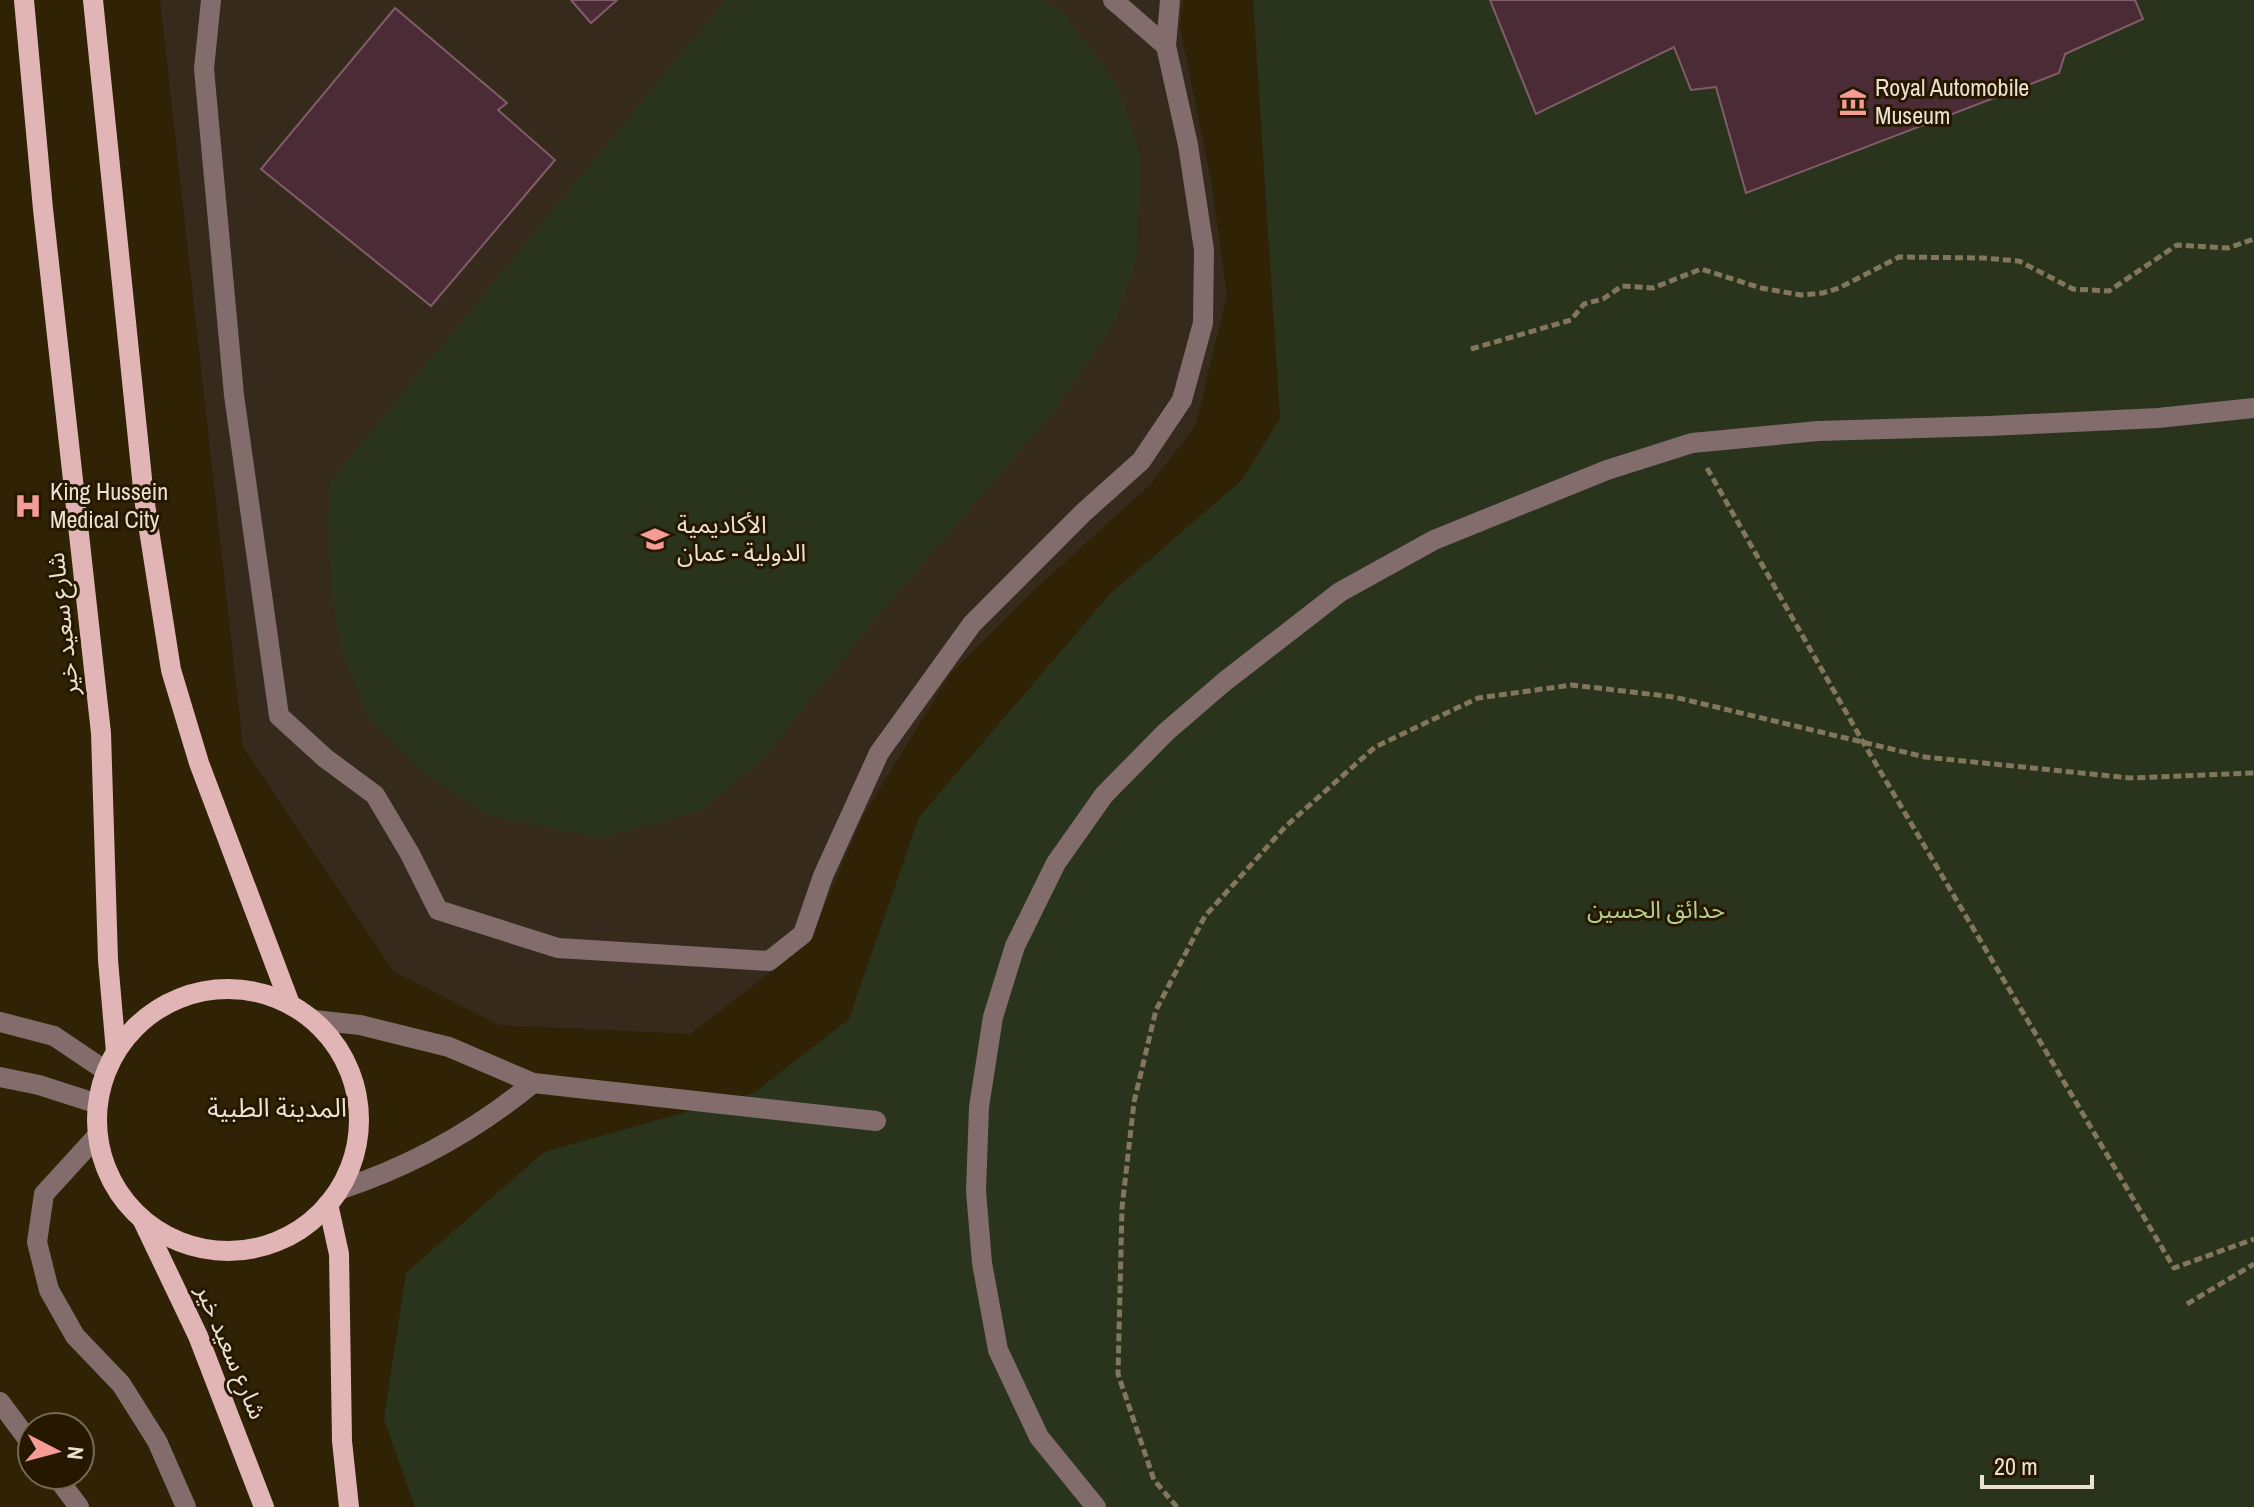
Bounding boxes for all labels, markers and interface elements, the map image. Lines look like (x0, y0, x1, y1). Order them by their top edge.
place label: Royal Automobile Museum (1875, 71, 2029, 131)
museum icon: Royal Automobile Museum (1838, 87, 1868, 117)
place label: King Hussein Medical City (50, 475, 168, 535)
hospital icon: King Hussein Medical City (13, 491, 43, 521)
place label: الأكاديمية الدولية - عمان (677, 508, 806, 568)
school or university icon: الأكاديمية الدولية - عمان (640, 524, 670, 554)
street label: شارع سعيد خير (39, 551, 88, 698)
park label: حدائق الحسين (1587, 893, 1725, 925)
district label: المدينة الطبية (207, 1090, 347, 1125)
street label: شارع سعيد خير (187, 1278, 275, 1425)
north arrow (16, 1411, 96, 1491)
scale bar (1982, 1439, 2092, 1489)
text: N (60, 1445, 91, 1461)
text: 20 m (1994, 1450, 2038, 1482)

